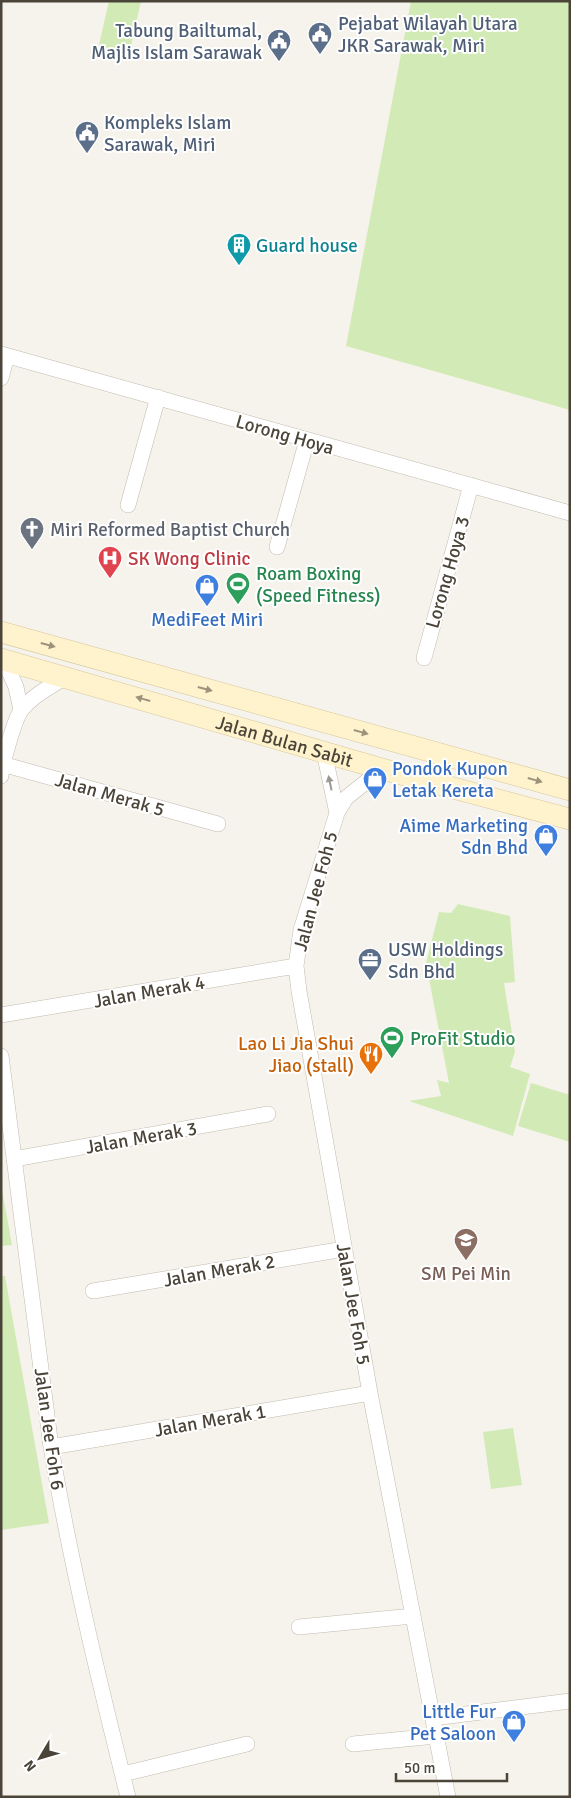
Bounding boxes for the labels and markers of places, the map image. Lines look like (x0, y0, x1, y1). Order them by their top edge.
place label: Pejabat Wilayah Utara JKR Sarawak, Miri (338, 12, 518, 58)
place label: Tabung Bailtumal, Majlis Islam Sarawak (91, 19, 262, 65)
public building icon: Pejabat Wilayah Utara JKR Sarawak, Miri (307, 21, 333, 55)
public building icon: Tabung Bailtumal, Majlis Islam Sarawak (266, 28, 292, 62)
place label: Kompleks Islam Sarawak, Miri (104, 111, 231, 157)
public building icon: Kompleks Islam Sarawak, Miri (74, 120, 100, 154)
building icon: Guard house (226, 232, 252, 266)
place label: Guard house (256, 234, 358, 258)
church icon: Miri Reformed Baptist Church (19, 516, 45, 550)
place label: Miri Reformed Baptist Church (50, 518, 290, 542)
hospital icon: SK Wong Clinic (97, 545, 123, 579)
place label: SK Wong Clinic (128, 547, 251, 571)
place label: Roam Boxing (Speed Fitness) (256, 562, 381, 608)
sports icon: Roam Boxing (Speed Fitness) (225, 571, 251, 605)
shop icon: MediFeet Miri (194, 573, 220, 607)
place label: MediFeet Miri (151, 608, 263, 632)
place label: Pondok Kupon Letak Kereta (392, 757, 508, 803)
shop icon: Pondok Kupon Letak Kereta (362, 766, 388, 800)
place label: Aime Marketing Sdn Bhd (399, 814, 528, 860)
shop icon: Aime Marketing Sdn Bhd (533, 823, 559, 857)
place label: USW Holdings Sdn Bhd (388, 938, 503, 984)
office icon: USW Holdings Sdn Bhd (357, 947, 383, 981)
sports icon: ProFit Studio (379, 1025, 405, 1059)
place label: ProFit Studio (410, 1027, 516, 1051)
place label: Lao Li Jia Shui Jiao (stall) (238, 1032, 354, 1078)
restaurant icon: Lao Li Jia Shui Jiao (stall) (358, 1041, 384, 1075)
school or university icon: SM Pei Min (453, 1227, 479, 1261)
place label: SM Pei Min (421, 1262, 511, 1286)
place label: Little Fur Pet Saloon (410, 1700, 496, 1746)
shop icon: Little Fur Pet Saloon (501, 1709, 527, 1743)

